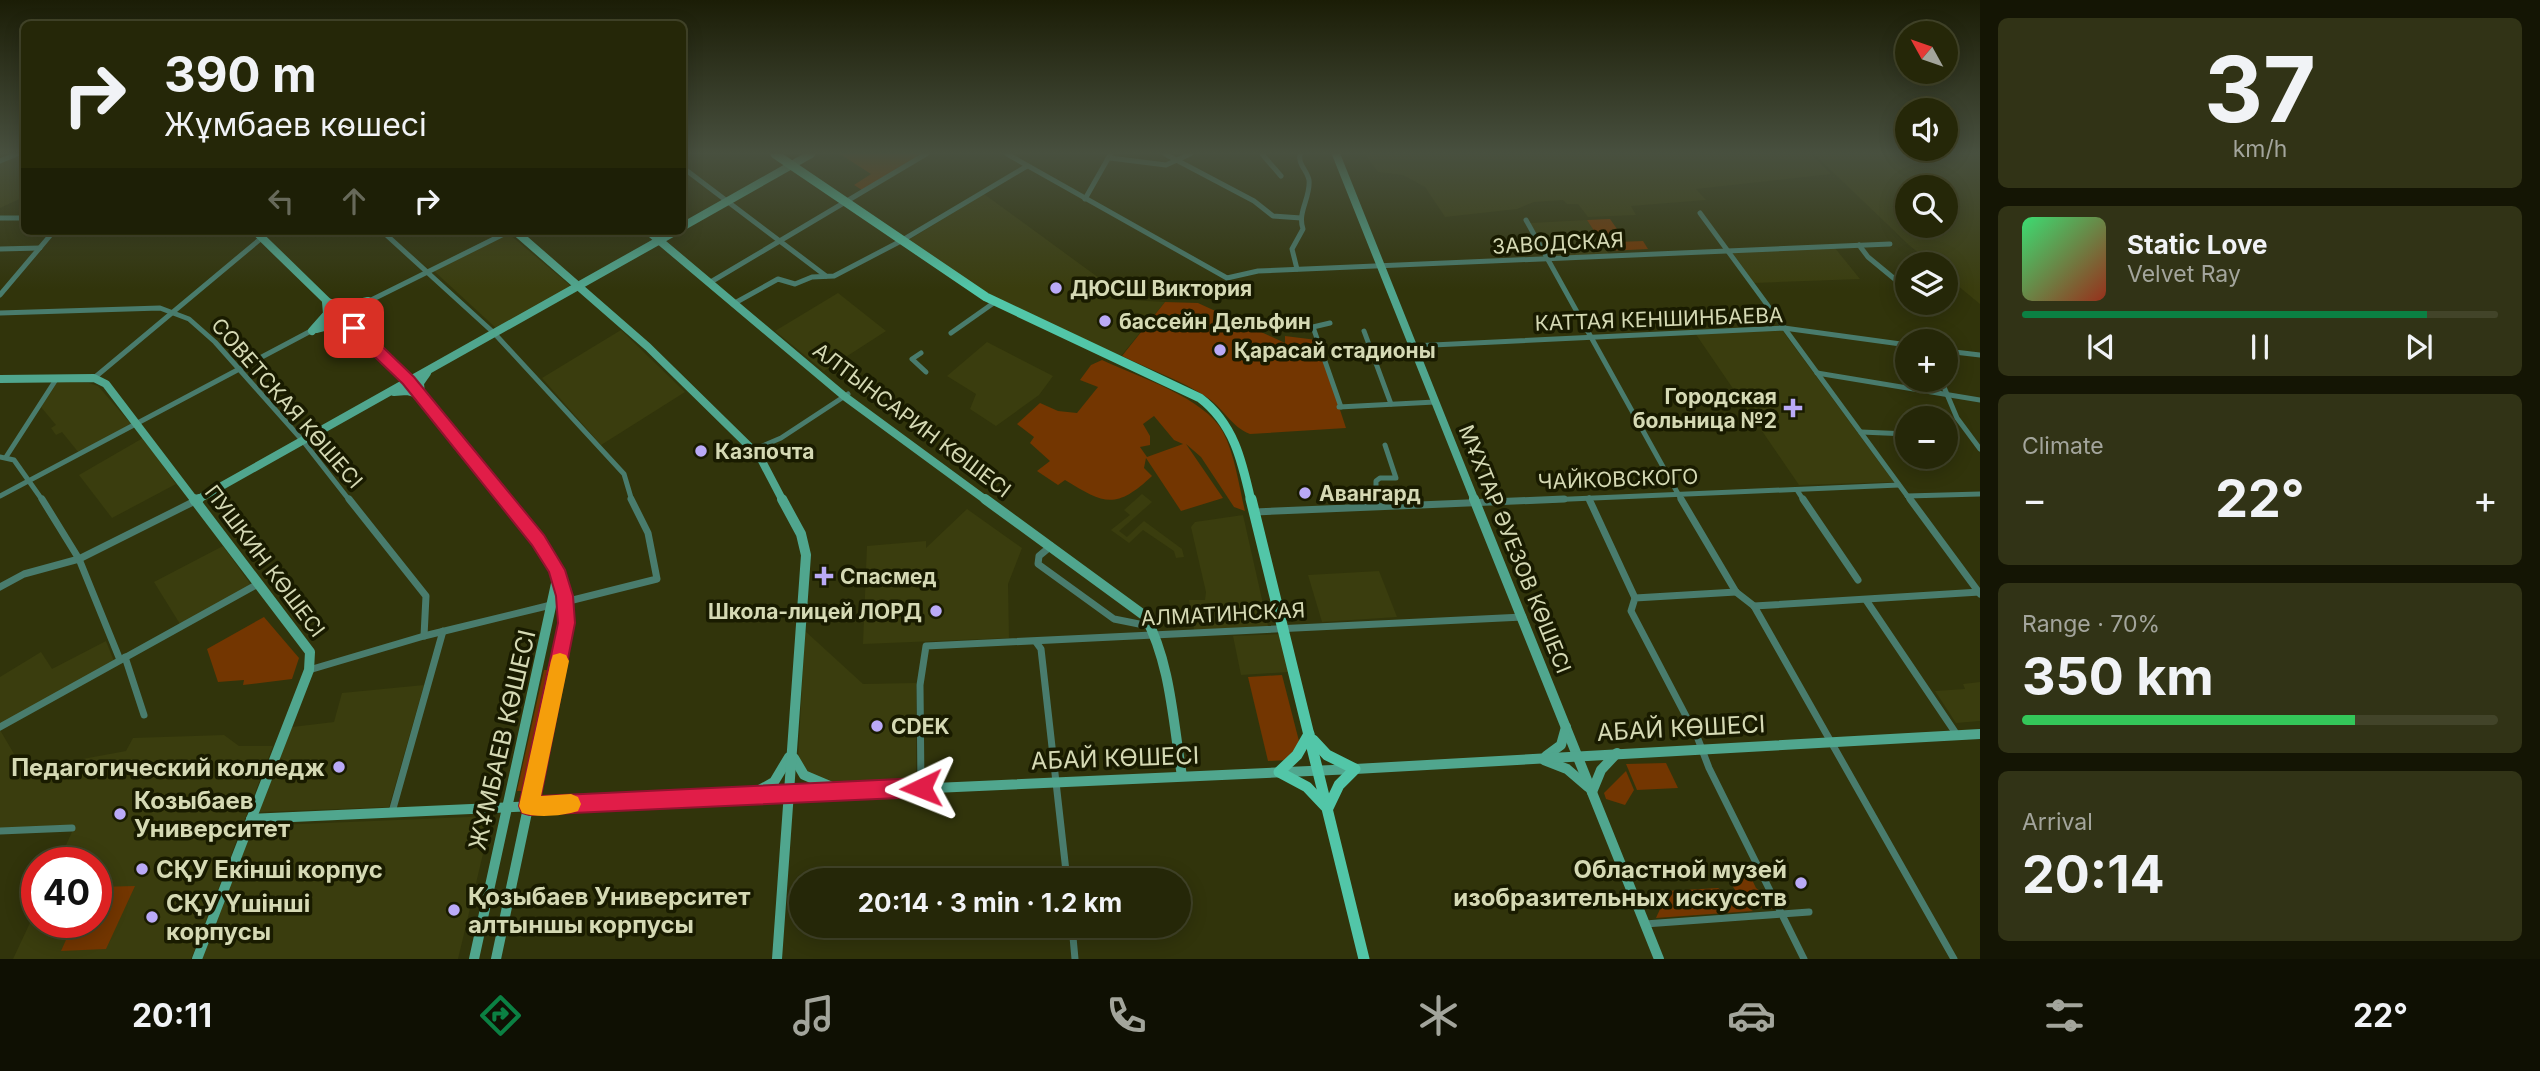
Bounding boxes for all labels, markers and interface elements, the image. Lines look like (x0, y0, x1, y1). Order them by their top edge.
north arrow (1895, 21, 1958, 84)
map controls (1895, 21, 1958, 469)
text: 37 (2204, 34, 2316, 144)
text: 390 m (164, 45, 317, 104)
icon: right (49, 49, 140, 140)
button: sound (1895, 98, 1958, 161)
text: Жұмбаев көшесі (164, 105, 427, 144)
text: km/h (2233, 135, 2287, 163)
button: search (1895, 175, 1958, 238)
icon: left (262, 182, 300, 220)
icon: ahead (335, 182, 373, 220)
icon: right (408, 182, 446, 220)
street label: ЗАВОДСКАЯ (1491, 227, 1625, 259)
text: Static Love (2127, 229, 2268, 260)
button: layers (1895, 252, 1958, 315)
text: Velvet Ray (2127, 260, 2241, 288)
place label: ДЮСШ Виктория (1070, 276, 1252, 301)
marker: ДЮСШ Виктория (1048, 280, 1064, 296)
pin (324, 298, 384, 358)
street label: КАТТАЯ КЕНШИНБАЕВА (1534, 302, 1784, 336)
icon: arrive (335, 309, 373, 347)
place label: бассейн Дельфин (1119, 309, 1311, 334)
street label: СОВЕТСКАЯ КӨШЕСІ (206, 313, 368, 493)
marker: бассейн Дельфин (1097, 313, 1113, 329)
icon: previous (2082, 328, 2120, 366)
icon: pause (2241, 328, 2279, 366)
icon: next (2400, 328, 2438, 366)
button: + (1895, 329, 1958, 392)
street label: АЛТЫНСАРИН КӨШЕСІ (808, 337, 1016, 503)
place label: Қарасай стадионы (1234, 338, 1436, 363)
marker: Қарасай стадионы (1212, 342, 1228, 358)
place label: Городская больница №2 (1633, 384, 1777, 433)
marker: Городская больница №2 (1783, 398, 1803, 418)
button: − (1895, 406, 1958, 469)
street label: МҰХТАР ӘУЕЗОВ КӨШЕСІ (1454, 421, 1576, 677)
text: Climate (2022, 432, 2104, 460)
place label: Казпочта (715, 439, 814, 464)
marker: Казпочта (693, 443, 709, 459)
street label: ЧАЙКОВСКОГО (1537, 463, 1699, 494)
text: 22° (2215, 467, 2305, 530)
text: − (2022, 476, 2047, 522)
text: + (2473, 476, 2498, 522)
street label: ПУШКИН КӨШЕСІ (200, 480, 330, 642)
place label: Авангард (1319, 481, 1421, 506)
marker: Авангард (1297, 485, 1313, 501)
place label: Спасмед (840, 564, 937, 589)
marker: Спасмед (814, 566, 834, 586)
street label: АЛМАТИНСКАЯ (1140, 597, 1306, 631)
place label: Школа-лицей ЛОРД (708, 599, 922, 624)
marker: Школа-лицей ЛОРД (928, 603, 944, 619)
text: Range · 70% (2022, 610, 2160, 638)
street label: ЖҰМБАЕВ КӨШЕСІ (463, 627, 541, 853)
text: 350 km (2022, 645, 2214, 708)
street label: АБАЙ КӨШЕСІ (1596, 708, 1766, 747)
place label: CDEK (891, 714, 950, 739)
marker: CDEK (869, 718, 885, 734)
street label: АБАЙ КӨШЕСІ (1030, 740, 1200, 775)
position arrow (884, 751, 958, 825)
place label: Педагогический колледж (11, 753, 325, 782)
marker: Педагогический колледж (331, 759, 347, 775)
place label: Козыбаев Университет (134, 786, 290, 843)
marker: Козыбаев Университет (112, 806, 128, 822)
text: Arrival (2022, 808, 2093, 836)
text: 20:14 (2022, 843, 2165, 906)
speed limit sign: 40 (21, 847, 112, 938)
place label: СҚУ Екінші корпус (156, 855, 383, 884)
place label: Областной музей изобразительных искусств (1453, 855, 1787, 912)
marker: СҚУ Екінші корпус (134, 861, 150, 877)
marker: Областной музей изобразительных искусств (1793, 875, 1809, 891)
place label: Қозыбаев Университет алтыншы корпусы (468, 882, 750, 939)
text: 20:14 · 3 min · 1.2 km (858, 887, 1122, 918)
place label: СҚУ Үшінші корпусы (166, 889, 310, 946)
marker: Қозыбаев Университет алтыншы корпусы (446, 902, 462, 918)
marker: СҚУ Үшінші корпусы (144, 909, 160, 925)
icon: directions (476, 991, 525, 1040)
icon: music (789, 991, 838, 1040)
icon: phone (1102, 991, 1151, 1040)
icon: climate (1414, 991, 1463, 1040)
icon: car (1727, 991, 1776, 1040)
icon: filters (2040, 991, 2089, 1040)
text: 20:11 (132, 996, 212, 1035)
text: 22° (2353, 996, 2408, 1035)

